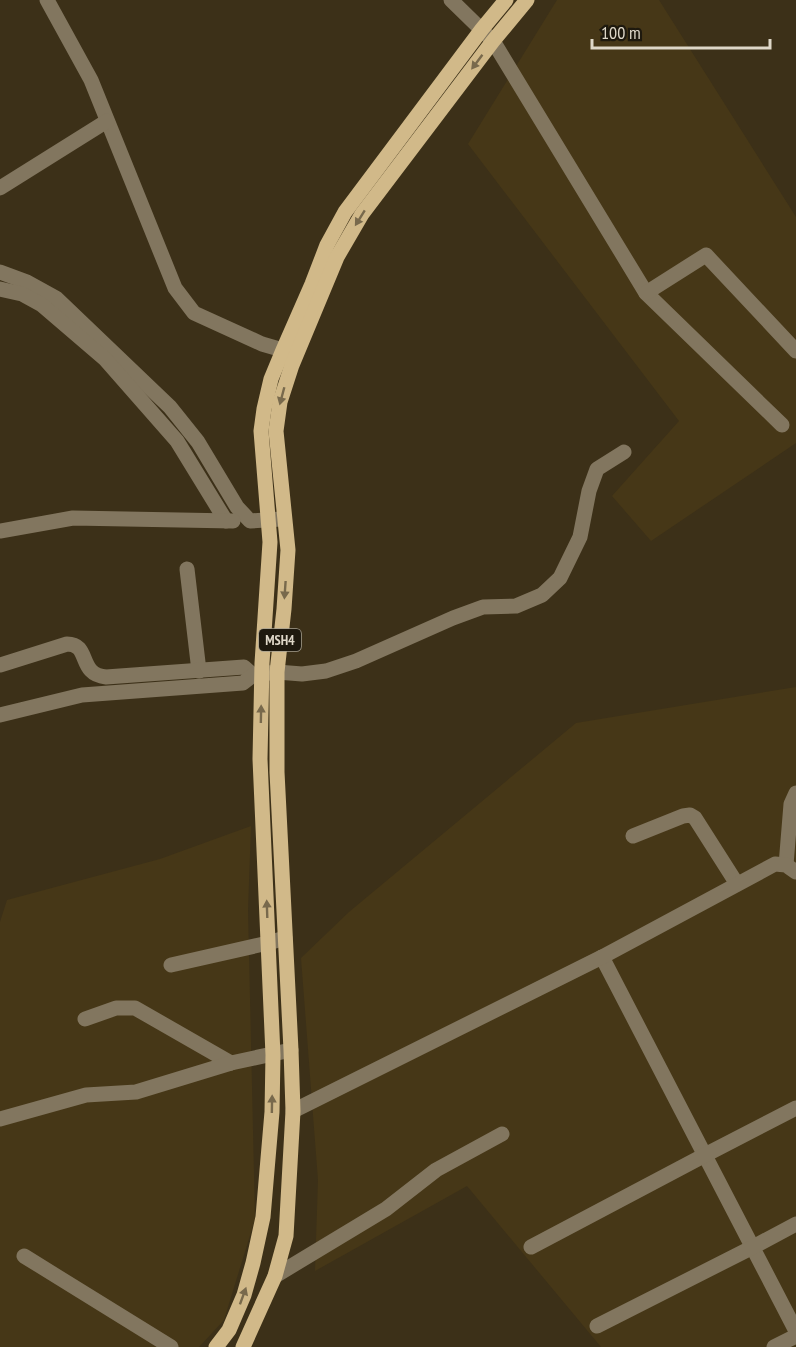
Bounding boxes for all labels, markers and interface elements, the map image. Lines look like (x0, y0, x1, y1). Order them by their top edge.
scale bar (592, 12, 770, 50)
text: 100 m (601, 21, 641, 44)
one-way arrow (471, 53, 483, 69)
one-way arrow (355, 210, 366, 226)
one-way arrow (277, 387, 286, 405)
one-way arrow (280, 580, 290, 599)
road number: MSH4 (259, 629, 301, 651)
one-way arrow (256, 705, 266, 724)
one-way arrow (262, 900, 271, 919)
one-way arrow (267, 1095, 277, 1114)
one-way arrow (239, 1287, 249, 1305)

